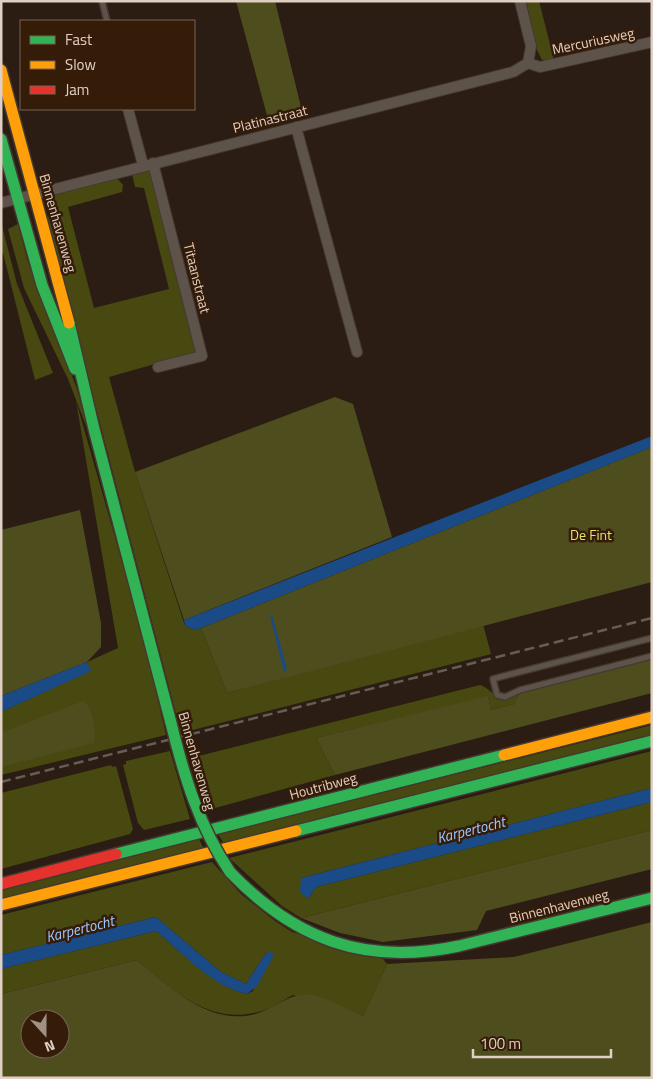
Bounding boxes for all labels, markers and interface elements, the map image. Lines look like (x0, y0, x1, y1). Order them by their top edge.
legend (20, 20, 195, 110)
street label: Mercuriusweg (550, 22, 636, 59)
text: Fast (65, 28, 93, 51)
text: Slow (65, 53, 96, 76)
text: Jam (65, 78, 89, 101)
street label: Platinastraat (230, 99, 310, 138)
street label: Binnenhavenweg (34, 171, 83, 275)
street label: Titaanstraat (179, 240, 216, 315)
park label: De Fint (570, 524, 612, 545)
street label: Binnenhavenweg (173, 709, 222, 813)
street label: Houtribweg (287, 766, 359, 805)
water label: Karpertocht (434, 809, 509, 849)
street label: Binnenhavenweg (507, 883, 611, 928)
water label: Karpertocht (43, 908, 118, 948)
north arrow (20, 1009, 70, 1059)
scale bar (473, 1026, 610, 1058)
text: 100 m (480, 1032, 521, 1055)
text: N (42, 1035, 58, 1058)

